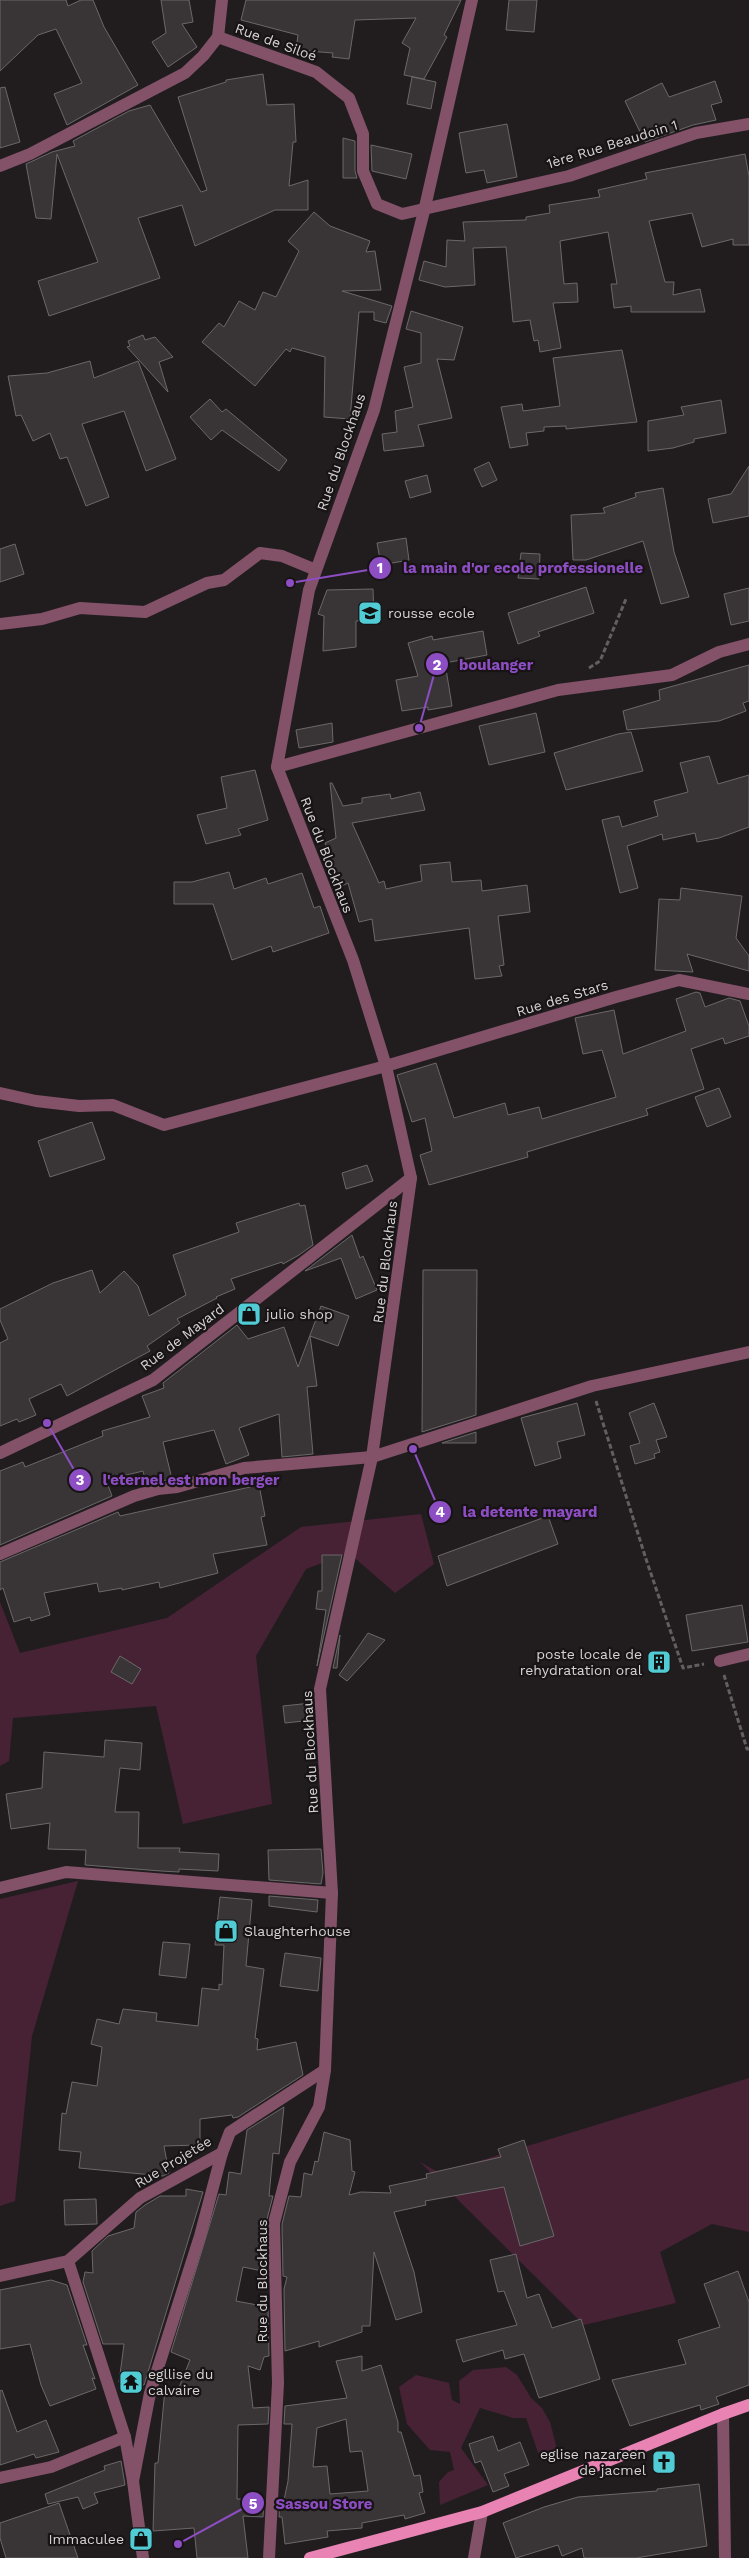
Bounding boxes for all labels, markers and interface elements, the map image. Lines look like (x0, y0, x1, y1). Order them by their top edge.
street label: Rue de Siloé (233, 20, 319, 64)
street label: 1ère Rue Beaudoin 1 (545, 116, 679, 172)
street label: Rue du Blockhaus (313, 391, 369, 513)
callout: la main d'or ecole professionelle (368, 553, 653, 583)
text: 1 (377, 559, 383, 577)
text: la main d'or ecole professionelle (403, 559, 643, 577)
school or university icon: rousse ecole (357, 600, 383, 626)
place label: rousse ecole (388, 605, 475, 621)
callout: boulanger (424, 649, 543, 679)
text: 2 (433, 656, 442, 674)
text: boulanger (459, 656, 534, 674)
street label: Rue du Blockhaus (297, 795, 357, 915)
street label: Rue des Stars (514, 976, 610, 1020)
street label: Rue du Blockhaus (370, 1200, 400, 1324)
street label: Rue de Mayard (137, 1300, 227, 1374)
shop icon: julio shop (236, 1301, 262, 1327)
place label: julio shop (264, 1306, 333, 1322)
callout: l'eternel est mon berger (67, 1465, 290, 1495)
text: 3 (76, 1471, 85, 1489)
text: l'eternel est mon berger (102, 1471, 280, 1489)
callout: la detente mayard (427, 1497, 607, 1527)
text: 4 (435, 1503, 445, 1521)
text: la detente mayard (463, 1503, 597, 1521)
place label: poste locale de rehydratation oral (520, 1646, 643, 1678)
building icon: poste locale de rehydratation oral (646, 1649, 672, 1675)
street label: Rue du Blockhaus (299, 1690, 321, 1814)
shop icon: Slaughterhouse (213, 1918, 239, 1944)
place label: Slaughterhouse (244, 1923, 351, 1939)
street label: Rue Projetée (132, 2133, 214, 2191)
street label: Rue du Blockhaus (254, 2219, 270, 2343)
place label: egllise du calvaire (148, 2366, 213, 2398)
temple icon: egllise du calvaire (118, 2369, 144, 2395)
place label: eglise nazareen de jacmel (540, 2446, 647, 2478)
church icon: eglise nazareen de jacmel (651, 2449, 677, 2475)
callout: Sassou Store (241, 2488, 383, 2518)
text: 5 (249, 2495, 258, 2513)
text: Sassou Store (275, 2495, 373, 2513)
shop icon: Immaculee (128, 2526, 154, 2552)
place label: Immaculee (48, 2531, 124, 2547)

